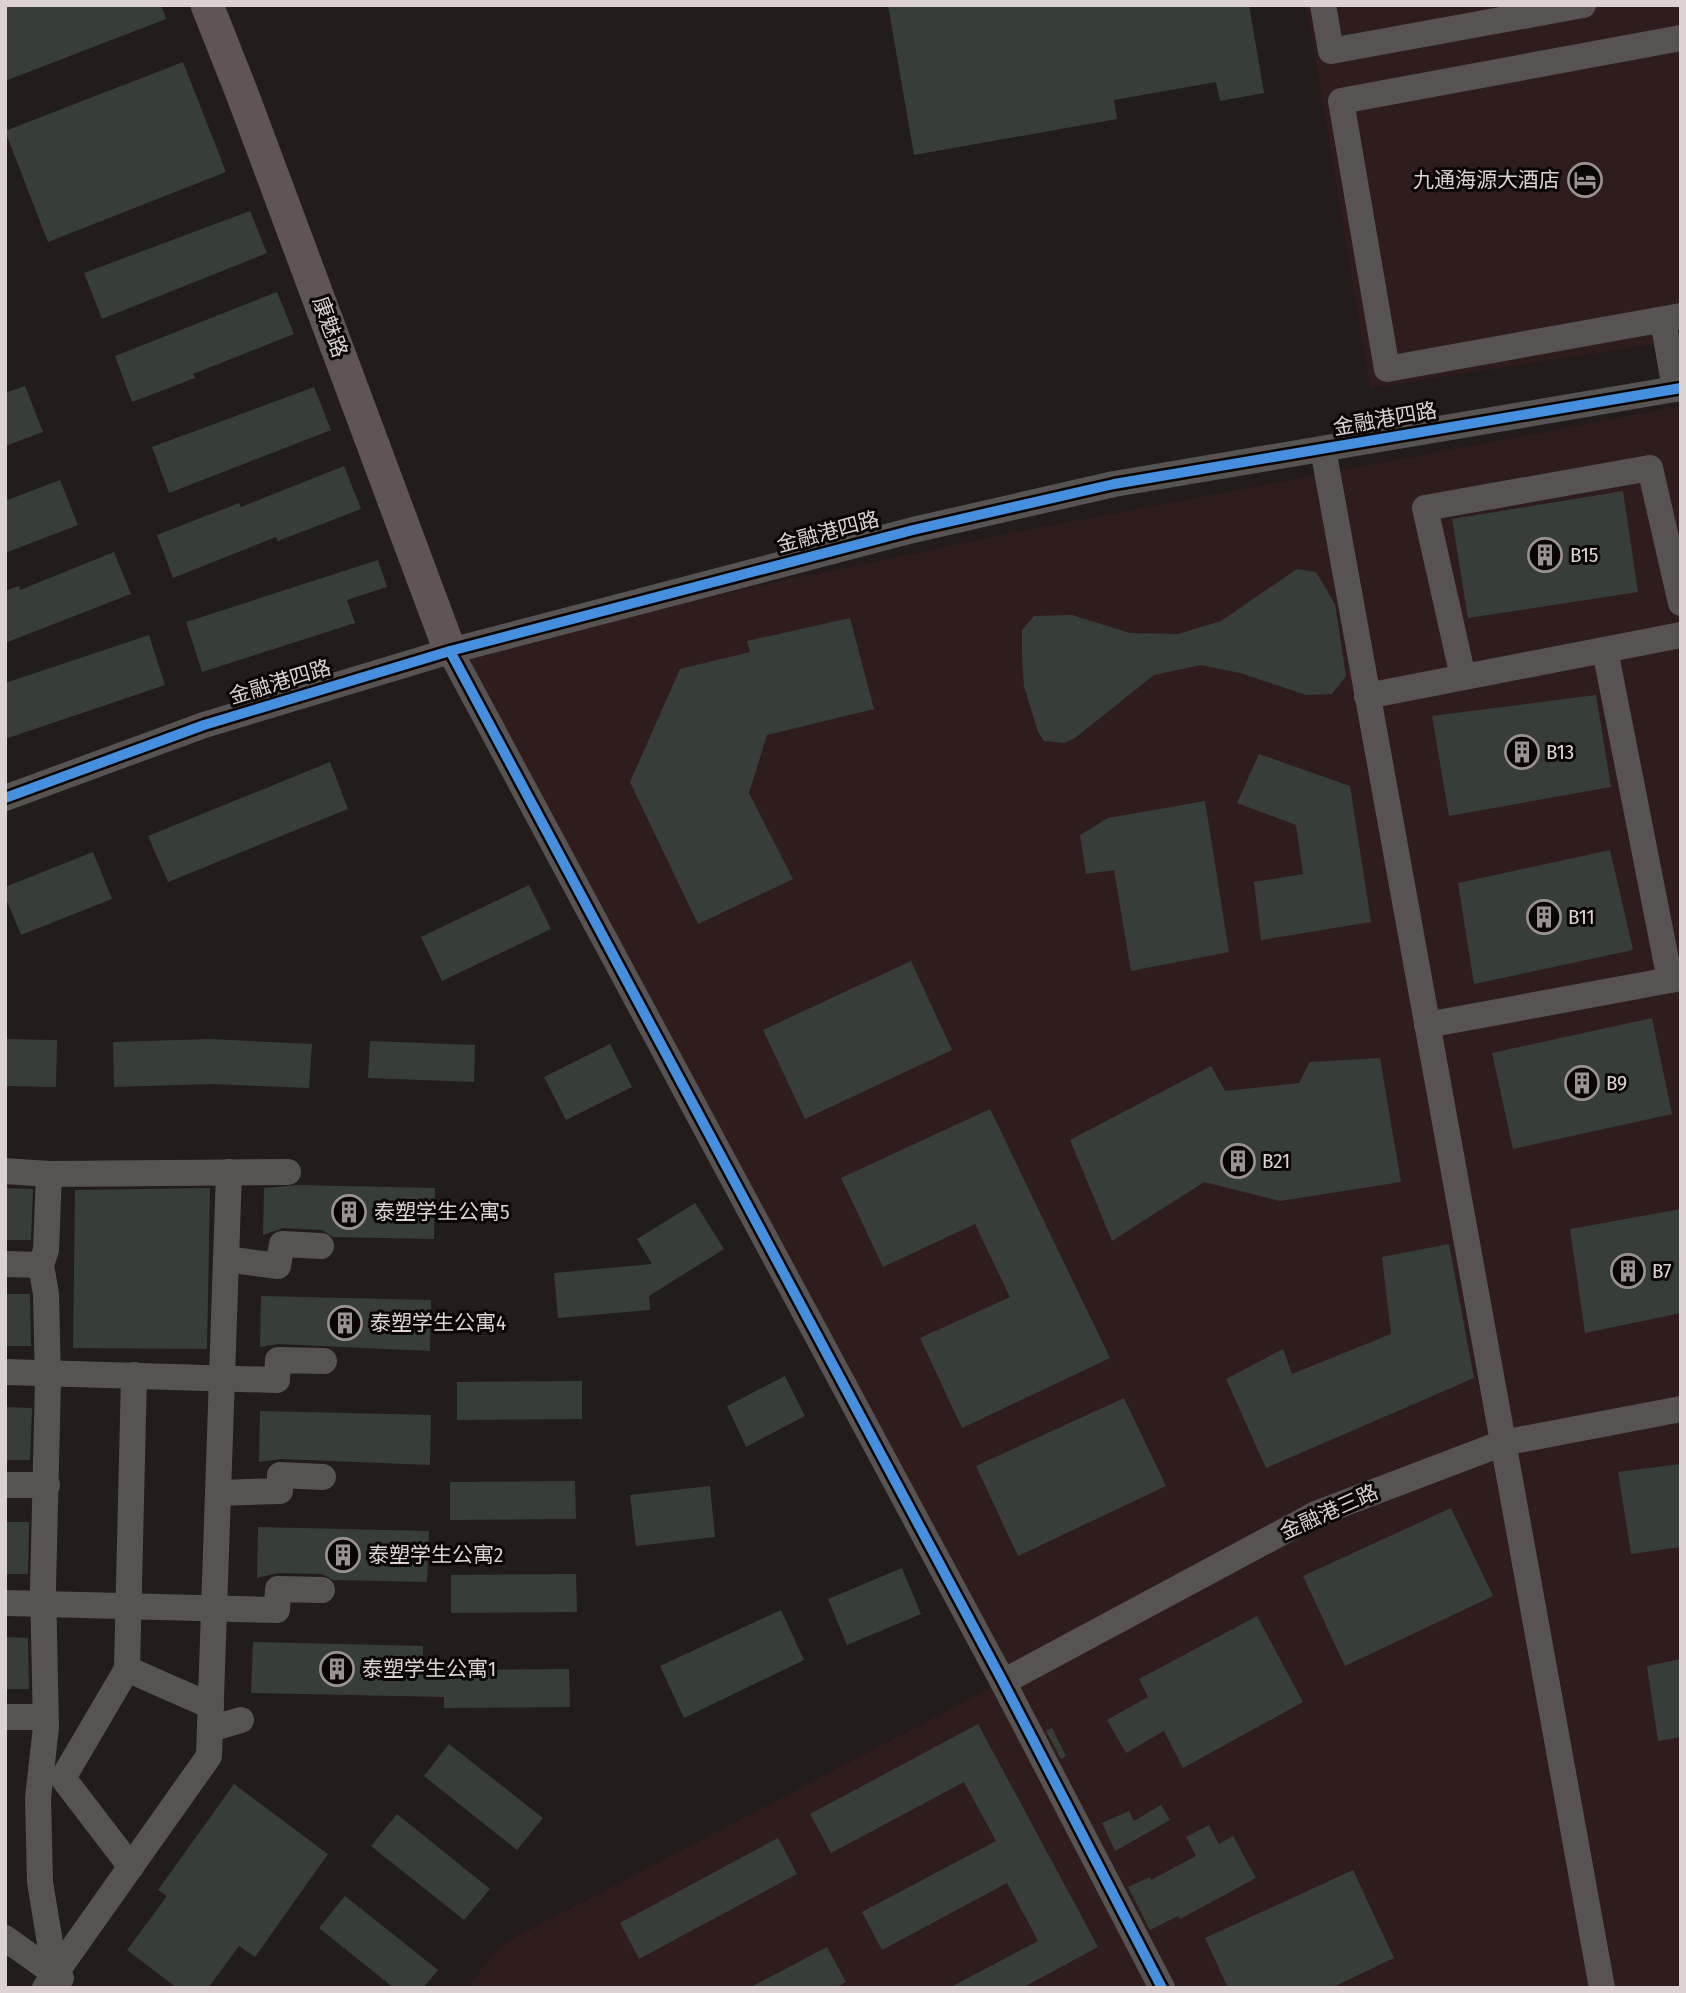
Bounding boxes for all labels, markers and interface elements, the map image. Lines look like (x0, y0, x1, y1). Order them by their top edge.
hotel icon: 九通海源大酒店 (1566, 161, 1604, 199)
place label: 九通海源大酒店 (1413, 167, 1560, 193)
street label: 康魅路 (307, 293, 353, 361)
street label: 金融港四路 (1331, 397, 1439, 441)
street label: 金融港四路 (774, 506, 882, 558)
building icon: B15 (1526, 536, 1564, 574)
place label: B15 (1570, 542, 1598, 568)
street label: 金融港四路 (226, 654, 334, 710)
building icon: B13 (1503, 733, 1541, 771)
place label: B13 (1546, 739, 1574, 765)
building icon: B11 (1525, 898, 1563, 936)
place label: B11 (1568, 904, 1595, 930)
building icon: B9 (1563, 1064, 1601, 1102)
place label: B9 (1606, 1070, 1627, 1096)
building icon: B21 (1219, 1142, 1257, 1180)
place label: B21 (1262, 1148, 1290, 1174)
building icon: 泰塑学生公寓5 (330, 1193, 368, 1231)
place label: 泰塑学生公寓5 (374, 1199, 510, 1225)
building icon: B7 (1609, 1252, 1647, 1290)
place label: B7 (1652, 1258, 1671, 1284)
building icon: 泰塑学生公寓4 (326, 1304, 364, 1342)
place label: 泰塑学生公寓4 (370, 1310, 506, 1336)
street label: 金融港三路 (1276, 1479, 1382, 1545)
building icon: 泰塑学生公寓2 (324, 1536, 362, 1574)
place label: 泰塑学生公寓2 (368, 1542, 503, 1568)
building icon: 泰塑学生公寓1 (318, 1650, 356, 1688)
place label: 泰塑学生公寓1 (362, 1656, 496, 1682)

